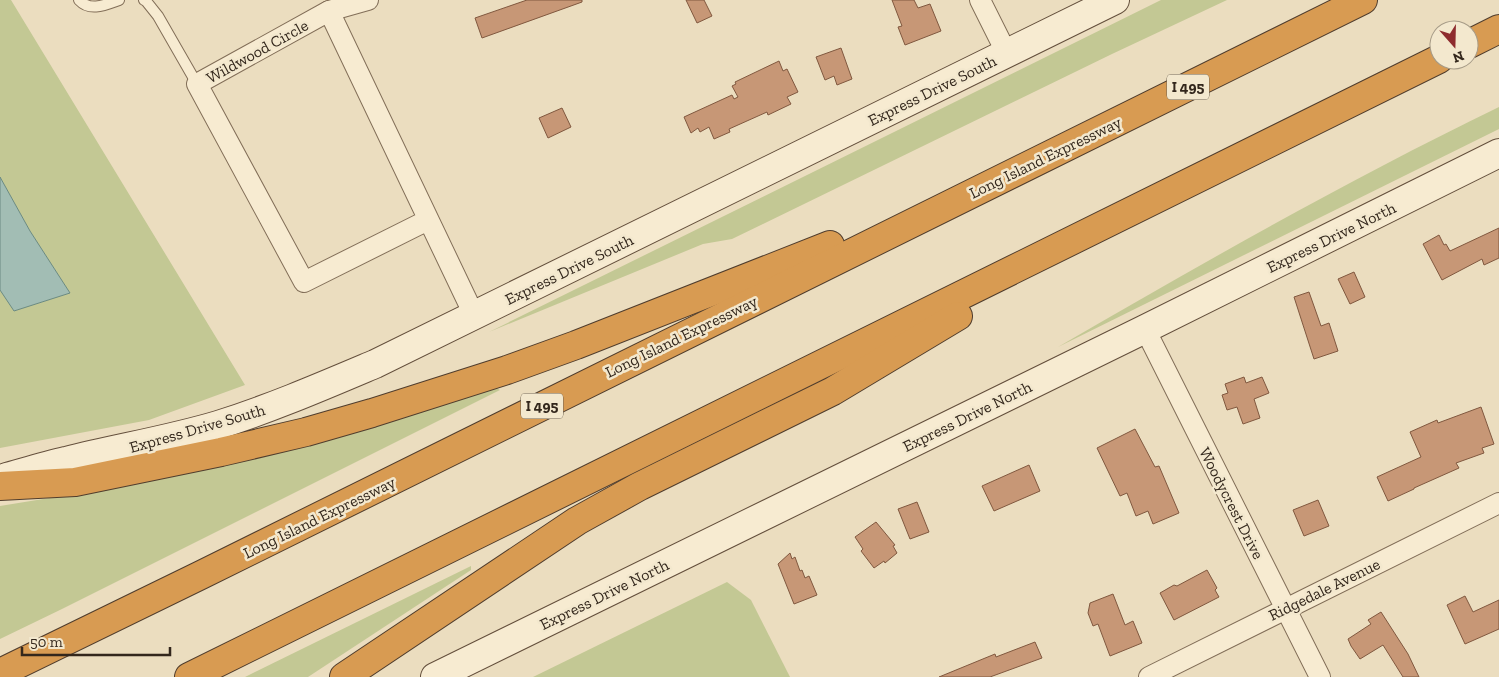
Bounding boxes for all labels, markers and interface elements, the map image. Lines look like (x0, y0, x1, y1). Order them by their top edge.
street label: Wildwood Circle (203, 16, 312, 87)
north arrow (1429, 20, 1479, 70)
text: N (1450, 47, 1466, 67)
street label: Express Drive South (865, 51, 999, 130)
road number: I 495 (1167, 74, 1209, 100)
street label: Long Island Expressway (966, 112, 1125, 203)
street label: Express Drive North (1264, 198, 1399, 277)
street label: Express Drive South (502, 230, 636, 309)
street label: Long Island Expressway (602, 291, 761, 382)
street label: Express Drive North (900, 377, 1035, 456)
road number: I 495 (521, 394, 563, 418)
street label: Express Drive South (127, 400, 267, 457)
street label: Woodycrest Drive (1195, 444, 1268, 562)
street label: Long Island Expressway (240, 472, 399, 563)
street label: Ridgedale Avenue (1265, 554, 1383, 625)
street label: Express Drive North (537, 555, 672, 634)
scale bar (22, 624, 170, 656)
text: 50 m (30, 633, 63, 651)

